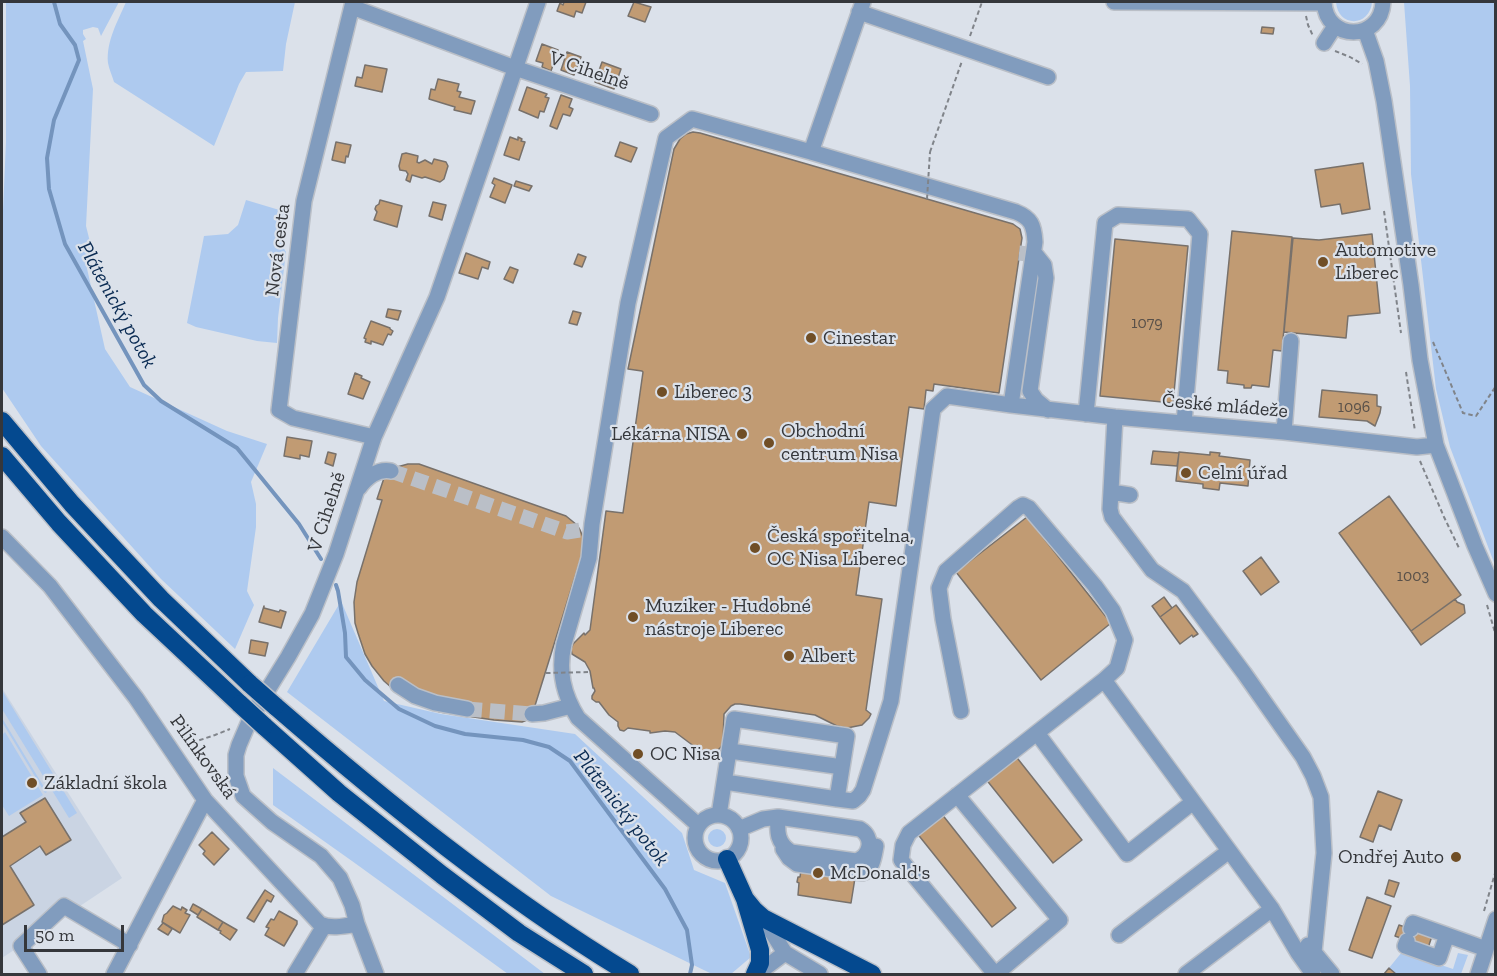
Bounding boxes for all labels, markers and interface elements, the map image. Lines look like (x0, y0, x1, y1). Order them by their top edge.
street label: V Cihelně (546, 46, 632, 96)
street label: Nová cesta (260, 202, 296, 298)
water label: Plátenický potok (72, 237, 162, 373)
place label: Automotive Liberec (1335, 238, 1436, 285)
marker: Automotive Liberec (1316, 255, 1330, 269)
house number: 1079 (1131, 313, 1163, 333)
place label: Cinestar (823, 326, 897, 350)
marker: Cinestar (804, 331, 818, 345)
place label: Liberec 3 (674, 380, 752, 404)
marker: Liberec 3 (655, 385, 669, 399)
street label: České mládeže (1161, 389, 1289, 423)
house number: 1096 (1338, 397, 1370, 417)
place label: Obchodní centrum Nisa (781, 419, 898, 466)
place label: Lékárna NISA (611, 422, 730, 446)
marker: Lékárna NISA (735, 427, 749, 441)
marker: Obchodní centrum Nisa (762, 436, 776, 450)
place label: Celní úřad (1198, 461, 1288, 485)
marker: Celní úřad (1179, 466, 1193, 480)
street label: V Cihelně (303, 469, 351, 555)
place label: Česká spořitelna, OC Nisa Liberec (767, 524, 914, 571)
marker: Česká spořitelna, OC Nisa Liberec (748, 541, 762, 555)
house number: 1003 (1397, 566, 1429, 586)
place label: Muziker - Hudobné nástroje Liberec (645, 594, 811, 641)
marker: Muziker - Hudobné nástroje Liberec (626, 610, 640, 624)
place label: Albert (801, 644, 855, 668)
marker: Albert (782, 649, 796, 663)
street label: Pilínkovská (164, 710, 242, 804)
place label: OC Nisa (650, 742, 720, 766)
water label: Plátenický potok (568, 745, 674, 871)
marker: OC Nisa (631, 747, 645, 761)
place label: Základní škola (44, 771, 167, 795)
marker: Základní škola (25, 776, 39, 790)
place label: Ondřej Auto (1338, 845, 1444, 869)
marker: Ondřej Auto (1449, 850, 1463, 864)
place label: McDonald's (830, 861, 930, 885)
marker: McDonald's (811, 866, 825, 880)
scale bar (27, 913, 128, 951)
text: 50 m (35, 924, 74, 946)

